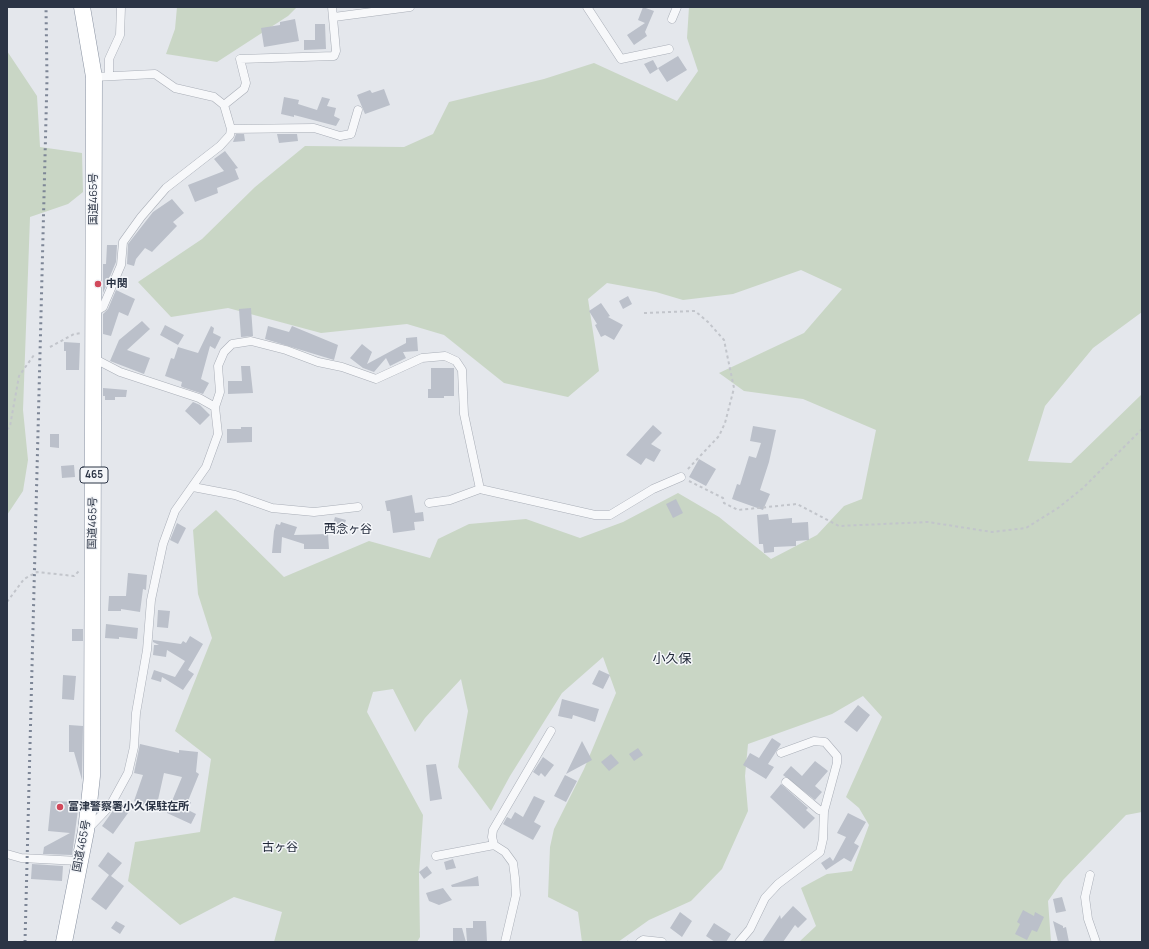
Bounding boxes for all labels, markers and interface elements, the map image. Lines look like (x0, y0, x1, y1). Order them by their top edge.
street label: 国道465号 (87, 173, 101, 225)
place label: 中関 (106, 277, 128, 291)
marker: 中関 (93, 279, 103, 289)
road number: 465 (80, 467, 108, 483)
street label: 国道465号 (86, 497, 100, 549)
district label: 西念ヶ谷 (324, 523, 372, 537)
district label: 小久保 (653, 651, 691, 667)
place label: 富津警察署小久保駐在所 (68, 800, 189, 814)
marker: 富津警察署小久保駐在所 (55, 802, 65, 812)
street label: 国道465号 (70, 819, 94, 873)
district label: 古ヶ谷 (262, 841, 298, 855)

